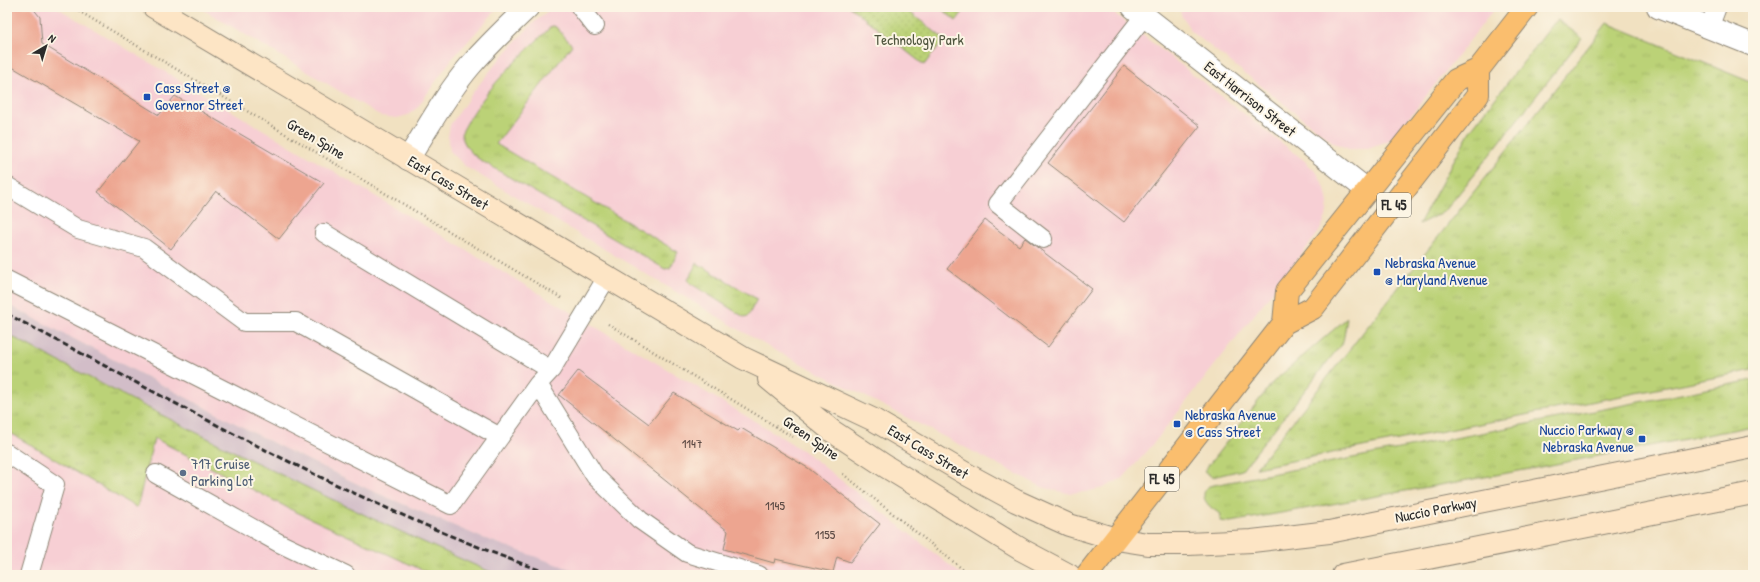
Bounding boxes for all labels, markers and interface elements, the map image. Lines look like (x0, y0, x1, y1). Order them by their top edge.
north arrow (26, 26, 66, 66)
park label: Technology Park (874, 29, 964, 50)
text: N (46, 31, 59, 46)
street label: East Harrison Street (1200, 56, 1301, 142)
place label: Cass Street @ Governor Street (155, 77, 244, 115)
marker: Cass Street @ Governor Street (142, 92, 152, 102)
street label: Green Spine (283, 113, 349, 164)
street label: East Cass Street (404, 150, 493, 215)
road number: FL 45 (1377, 193, 1411, 217)
place label: Nebraska Avenue @ Maryland Avenue (1385, 252, 1488, 290)
marker: Nebraska Avenue @ Maryland Avenue (1372, 267, 1382, 277)
place label: Nebraska Avenue @ Cass Street (1185, 404, 1276, 442)
street label: Green Spine (779, 410, 844, 465)
street label: East Cass Street (884, 419, 973, 484)
marker: Nebraska Avenue @ Cass Street (1172, 419, 1182, 429)
place label: Nuccio Parkway @ Nebraska Avenue (1540, 419, 1634, 457)
house number: 1147 (682, 434, 702, 452)
marker: Nuccio Parkway @ Nebraska Avenue (1637, 434, 1647, 444)
place label: 717 Cruise Parking Lot (191, 453, 254, 491)
road number: FL 45 (1145, 467, 1179, 491)
marker: 717 Cruise Parking Lot (178, 468, 188, 478)
street label: Nuccio Parkway (1393, 491, 1479, 528)
house number: 1145 (765, 496, 785, 514)
house number: 1155 (815, 525, 836, 543)

